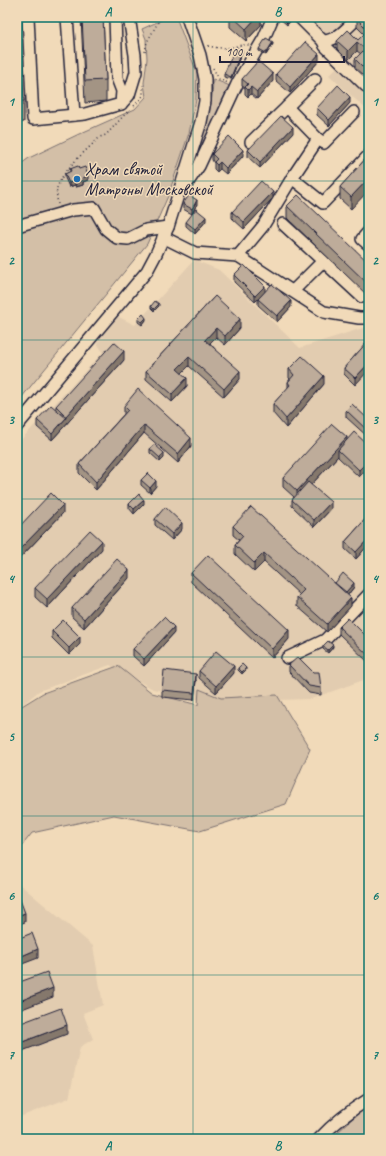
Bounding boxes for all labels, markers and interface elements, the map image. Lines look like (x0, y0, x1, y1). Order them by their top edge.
text: A (105, 4, 113, 20)
text: B (275, 4, 283, 20)
scale bar (220, 38, 344, 64)
text: 100 m (226, 44, 253, 60)
text: 1 (8, 94, 16, 110)
text: 1 (372, 94, 380, 110)
place label: Храм святой Матроны Московской (85, 159, 214, 200)
marker: Храм святой Матроны Московской (72, 174, 82, 184)
text: 2 (8, 253, 15, 269)
text: 2 (372, 253, 379, 269)
text: 3 (8, 412, 15, 428)
text: 3 (372, 412, 379, 428)
text: 4 (8, 571, 16, 587)
text: 4 (372, 571, 380, 587)
text: 5 (8, 729, 15, 745)
text: 5 (372, 729, 379, 745)
text: 6 (8, 888, 15, 904)
text: 6 (372, 888, 379, 904)
text: 7 (8, 1047, 15, 1063)
text: 7 (372, 1047, 379, 1063)
text: A (105, 1138, 113, 1154)
text: B (275, 1138, 283, 1154)

